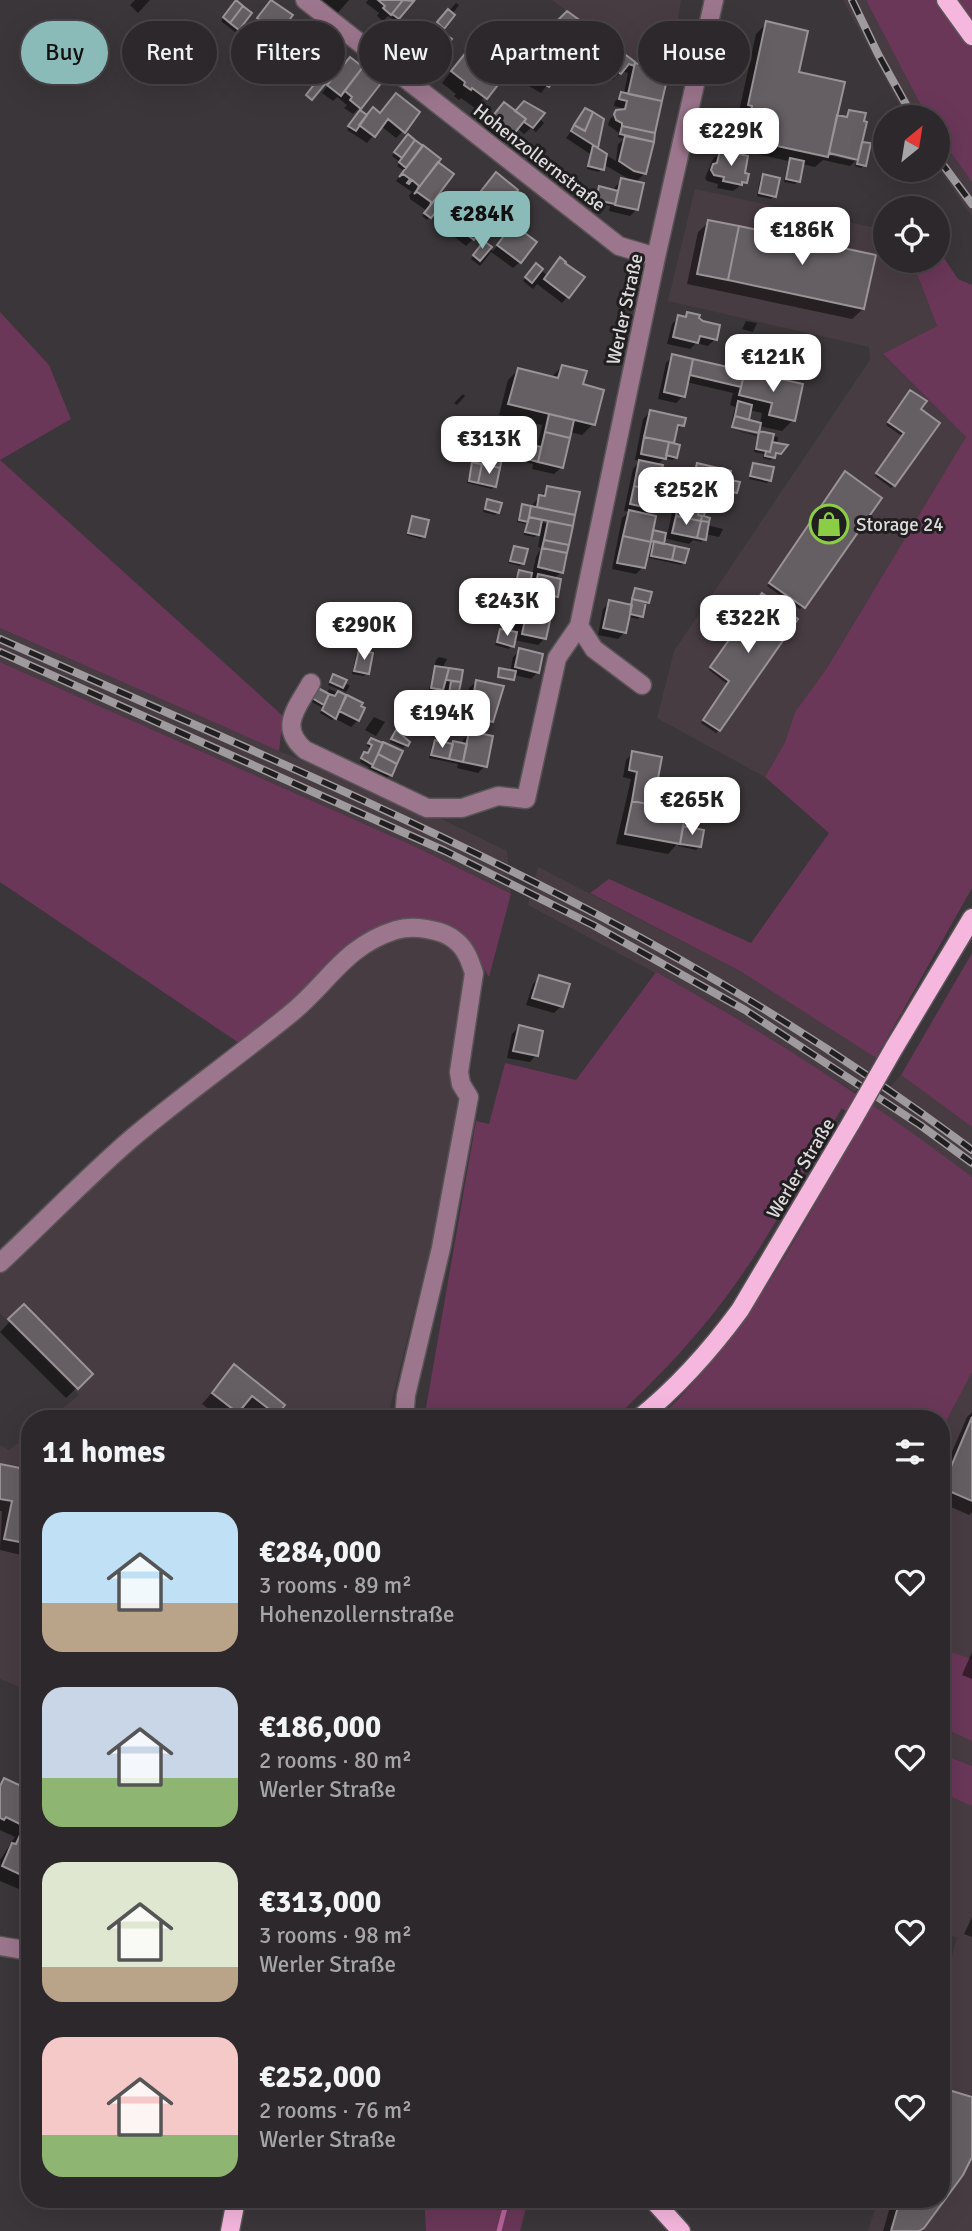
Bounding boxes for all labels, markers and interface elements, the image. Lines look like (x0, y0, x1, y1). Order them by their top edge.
chip: Buy (21, 21, 108, 84)
chip: Rent (122, 21, 217, 84)
chip: Filters (231, 21, 345, 84)
chip: New (359, 21, 452, 84)
chip: Apartment (466, 21, 624, 84)
chip: House (638, 21, 750, 84)
street label: Hohenzollernstraße (468, 99, 610, 217)
north arrow (873, 105, 950, 182)
map controls (873, 105, 950, 273)
pin: €229K (682, 108, 780, 168)
text: €229K (699, 116, 763, 145)
pin: €284K (433, 191, 531, 251)
button: locate (873, 196, 950, 273)
text: €284K (450, 199, 514, 228)
pin: €186K (753, 208, 851, 267)
text: €186K (770, 215, 834, 244)
street label: Werler Straße (601, 251, 648, 367)
pin: €121K (724, 334, 822, 394)
text: €121K (741, 342, 805, 371)
pin: €313K (440, 416, 538, 476)
text: €313K (457, 424, 521, 453)
pin: €252K (637, 468, 735, 527)
text: €252K (654, 475, 718, 504)
shop icon: Storage 24 (808, 503, 850, 545)
place label: Storage 24 (856, 513, 944, 537)
pin: €243K (458, 578, 556, 638)
text: €243K (475, 586, 539, 615)
pin: €322K (699, 596, 797, 655)
pin: €290K (315, 602, 413, 662)
text: €322K (716, 603, 780, 632)
text: €290K (332, 610, 396, 639)
pin: €194K (393, 690, 491, 750)
text: €194K (410, 698, 474, 727)
pin: €265K (643, 778, 741, 837)
text: €265K (660, 785, 724, 814)
street label: Werler Straße (761, 1114, 840, 1223)
icon: filters (891, 1433, 929, 1471)
text: 11 homes (42, 1434, 165, 1471)
text: €284,000 (259, 1534, 381, 1571)
icon: home (98, 1540, 182, 1624)
icon: heart (891, 1563, 929, 1601)
text: 3 rooms · 89 m² (259, 1571, 412, 1600)
text: Hohenzollernstraße (259, 1600, 455, 1629)
text: €186,000 (259, 1709, 381, 1746)
icon: home (98, 1715, 182, 1799)
icon: heart (891, 1738, 929, 1776)
text: 2 rooms · 80 m² (259, 1746, 412, 1775)
text: Werler Straße (259, 1775, 396, 1804)
text: €313,000 (259, 1884, 381, 1921)
icon: home (98, 1890, 182, 1974)
icon: heart (891, 1913, 929, 1951)
text: 3 rooms · 98 m² (259, 1921, 412, 1950)
text: Werler Straße (259, 1950, 396, 1979)
text: €252,000 (259, 2059, 381, 2096)
icon: home (98, 2065, 182, 2149)
icon: heart (891, 2088, 929, 2126)
text: 2 rooms · 76 m² (259, 2096, 412, 2125)
text: Werler Straße (259, 2125, 396, 2154)

